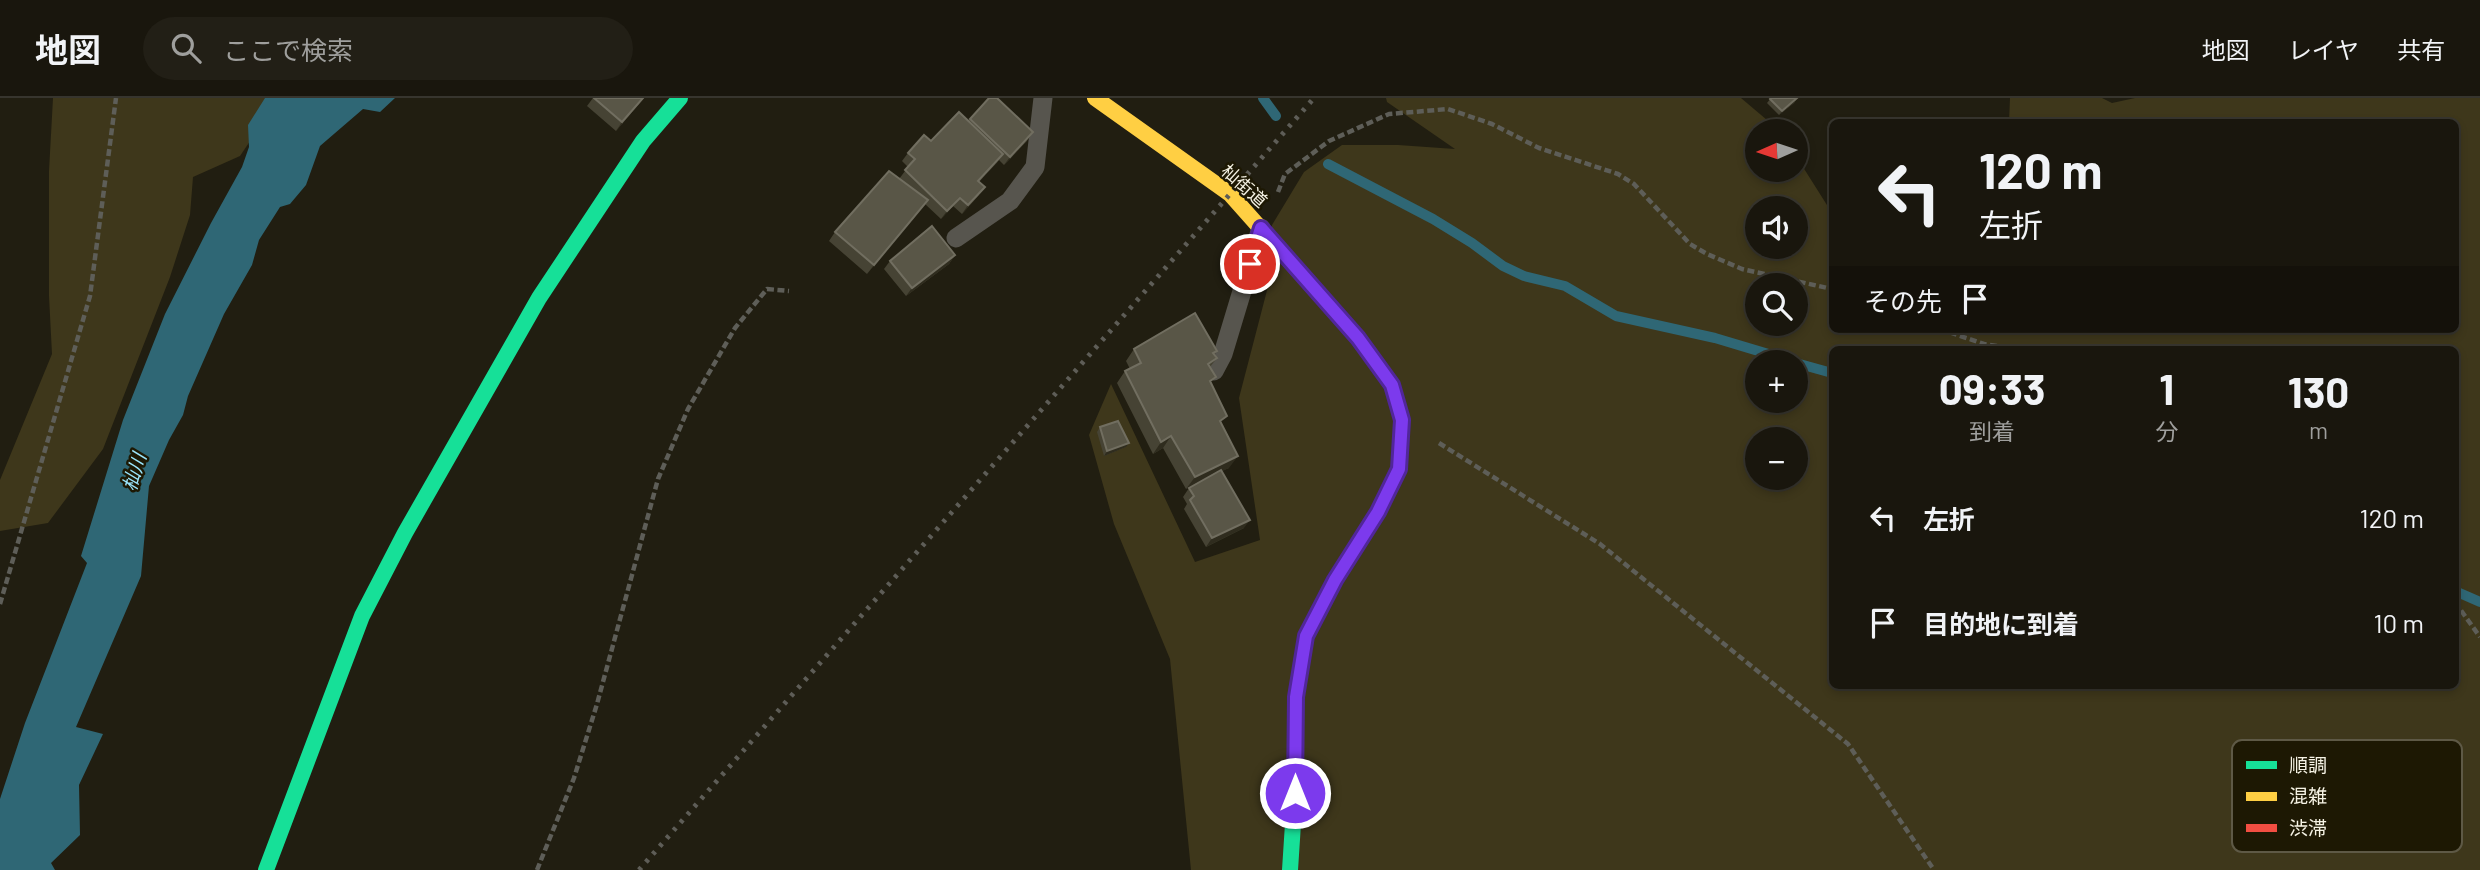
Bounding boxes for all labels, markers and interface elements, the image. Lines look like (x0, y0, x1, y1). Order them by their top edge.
search box (143, 17, 633, 80)
text: 地図 (35, 29, 101, 69)
icon: search (167, 29, 205, 67)
text: ここで検索 (223, 34, 353, 65)
text: 地図 (2202, 35, 2250, 64)
text: レイヤ (2288, 35, 2359, 64)
text: 共有 (2397, 35, 2445, 64)
north arrow (1745, 119, 1808, 182)
map controls (1745, 119, 1808, 490)
text: 120 m (1979, 140, 2102, 199)
icon: left (1864, 147, 1955, 238)
street label: 杣街道 (1217, 159, 1272, 211)
button: sound (1745, 196, 1808, 259)
text: 左折 (1979, 205, 2043, 243)
pin (1220, 234, 1280, 294)
icon: arrive (1231, 245, 1269, 283)
button: search (1745, 273, 1808, 336)
icon: arrive (1956, 280, 1994, 318)
text: その先 (1864, 285, 1942, 316)
button: + (1745, 350, 1808, 413)
text: 09:33 (1939, 363, 2046, 413)
text: 1 (2159, 363, 2174, 413)
text: 130 (2288, 366, 2349, 416)
text: m (2309, 416, 2328, 444)
text: 到着 (1969, 417, 2015, 445)
text: 分 (2155, 417, 2178, 445)
button: − (1745, 427, 1808, 490)
water label: 杣川 (117, 448, 151, 493)
icon: left (1864, 499, 1902, 537)
text: 120 m (2360, 502, 2424, 533)
text: 左折 (1923, 503, 1975, 534)
icon: arrive (1864, 604, 1902, 642)
text: 10 m (2374, 607, 2424, 638)
text: 目的地に到着 (1923, 608, 2079, 639)
legend (2232, 740, 2462, 852)
text: 順調 (2289, 753, 2327, 776)
position arrow (1258, 756, 1332, 830)
text: 混雑 (2289, 784, 2327, 807)
text: 渋滞 (2289, 816, 2327, 839)

